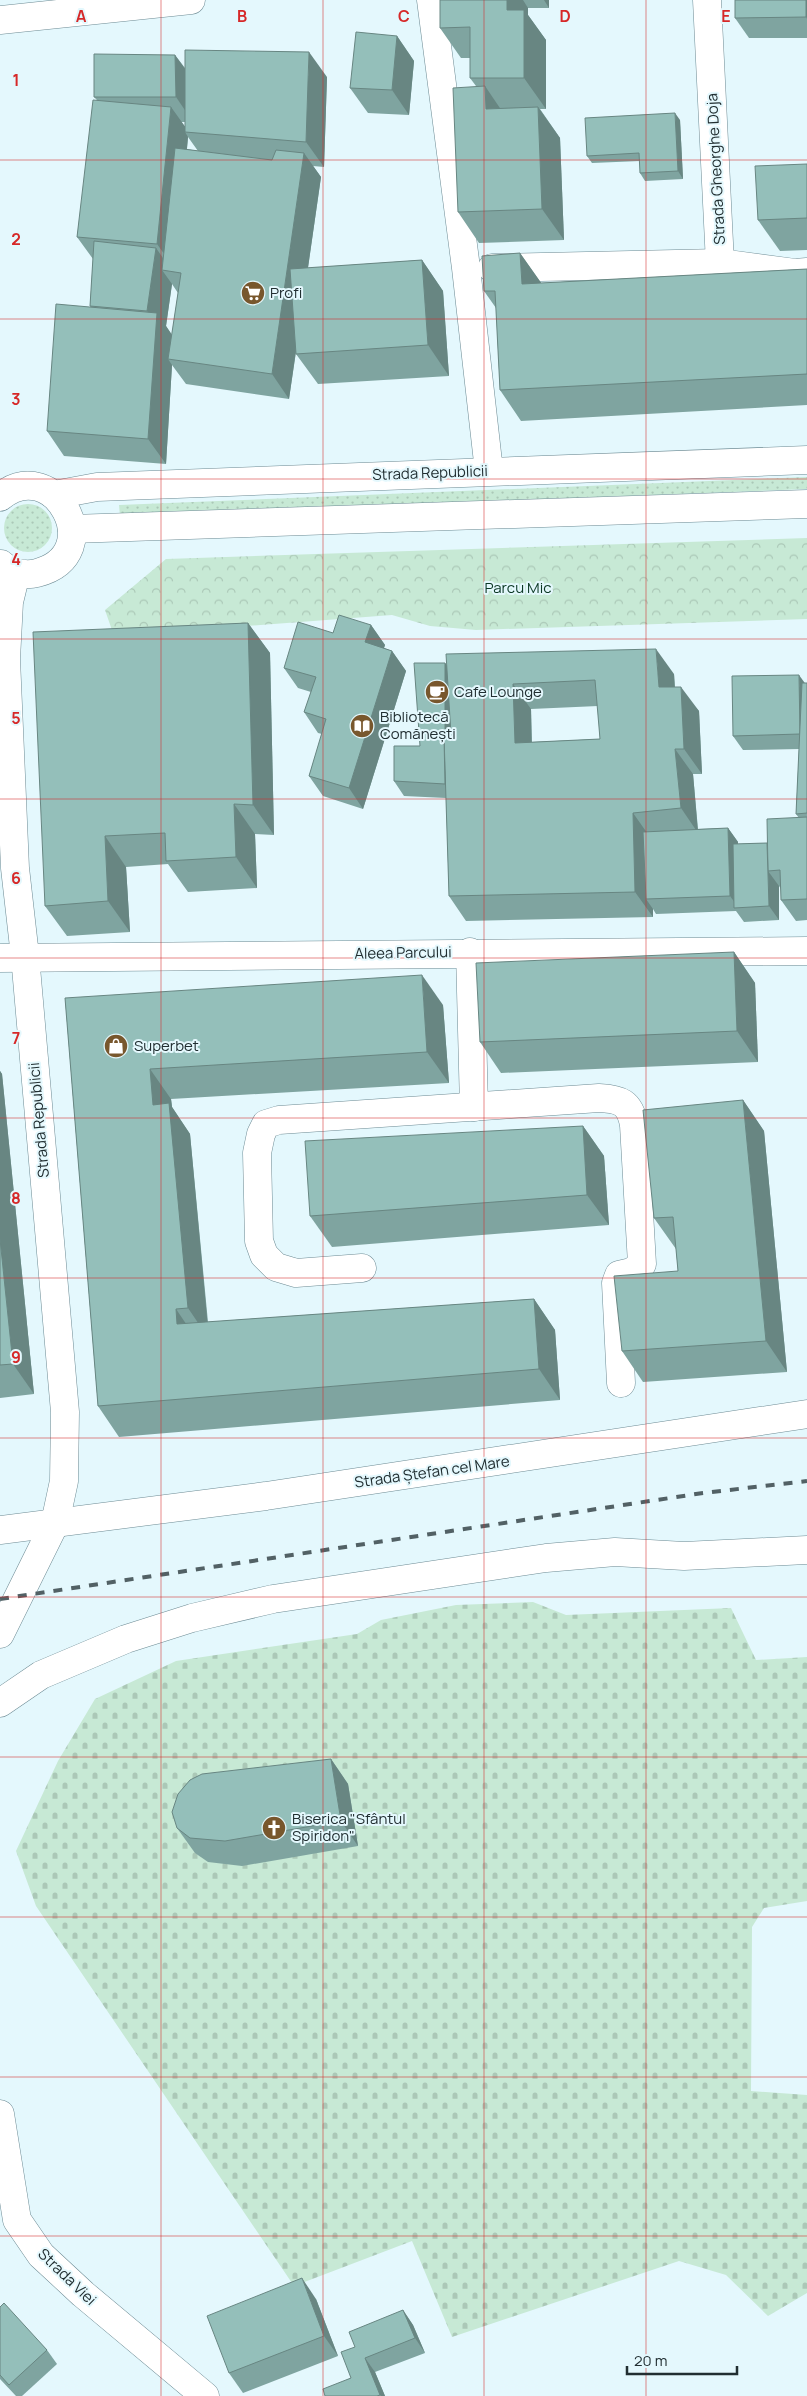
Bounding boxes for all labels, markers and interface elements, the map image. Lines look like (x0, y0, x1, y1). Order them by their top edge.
text: A (76, 5, 87, 27)
text: B (237, 5, 247, 27)
text: C (398, 5, 410, 27)
text: D (559, 5, 571, 27)
text: E (721, 5, 731, 27)
text: 1 (12, 69, 20, 91)
street label: Strada Gheorghe Doja (701, 93, 730, 245)
text: 2 (11, 228, 21, 250)
supermarket icon: Profi (240, 280, 266, 306)
place label: Profi (270, 282, 302, 303)
text: 3 (11, 388, 21, 410)
street label: Strada Republicii (372, 460, 488, 485)
text: 4 (11, 548, 21, 570)
park label: Parcu Mic (485, 577, 551, 598)
cafe icon: Cafe Lounge (424, 679, 450, 705)
place label: Cafe Lounge (454, 681, 542, 702)
place label: Bibliotecă Comănești (380, 706, 456, 744)
text: 5 (11, 707, 21, 729)
library icon: Bibliotecă Comănești (349, 713, 375, 739)
text: 6 (11, 867, 21, 889)
street label: Aleea Parcului (354, 941, 452, 964)
text: 7 (12, 1027, 20, 1049)
shop icon: Superbet (103, 1033, 129, 1059)
place label: Superbet (134, 1035, 199, 1056)
street label: Strada Republicii (23, 1062, 54, 1179)
text: 8 (11, 1187, 21, 1209)
text: 9 (11, 1346, 21, 1368)
street label: Strada Ștefan cel Mare (353, 1450, 511, 1493)
place label: Biserica "Sfântul Spiridon" (292, 1808, 406, 1846)
church icon: Biserica "Sfântul Spiridon" (261, 1815, 287, 1841)
street label: Strada Viei (34, 2244, 101, 2310)
scale bar (627, 2344, 737, 2376)
text: 20 m (634, 2350, 667, 2371)

